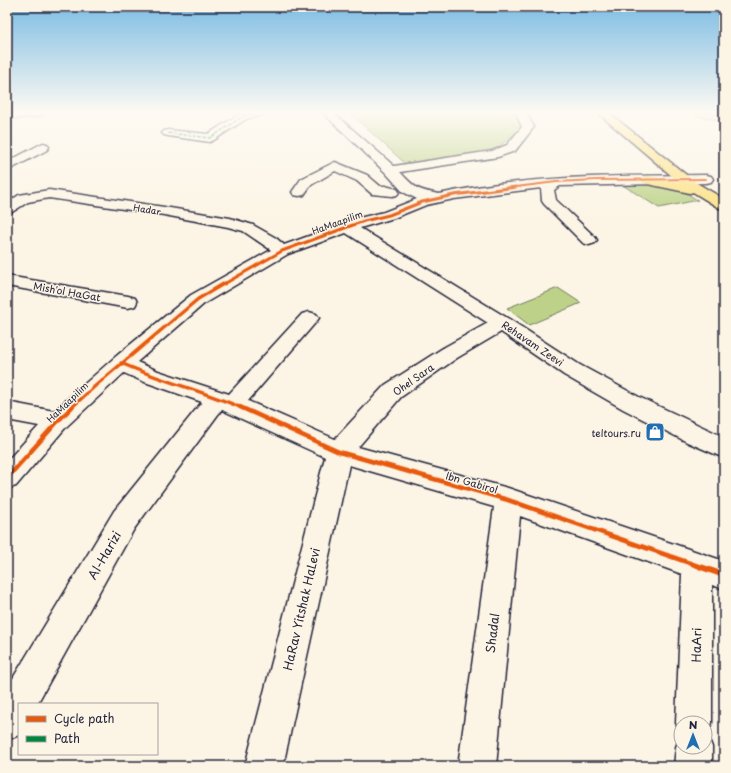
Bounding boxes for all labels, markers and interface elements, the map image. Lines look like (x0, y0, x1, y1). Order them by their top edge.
street label: Hadar (132, 200, 163, 218)
street label: HaMaapilim (310, 206, 364, 238)
street label: Mish'ol HaGat (32, 278, 102, 304)
street label: Rehavam Zeevi (499, 317, 567, 369)
street label: Ohel Sara (389, 359, 437, 399)
street label: HaMaapilim (43, 379, 91, 425)
shop icon: teltours.ru (644, 421, 666, 443)
place label: teltours.ru (592, 425, 641, 440)
street label: Ibn Gabirol (444, 467, 500, 497)
street label: Al-Harizi (83, 528, 125, 582)
street label: HaRav Yitshak HaLevi (278, 546, 324, 672)
street label: Shadal (481, 612, 503, 654)
street label: HaAri (687, 628, 705, 662)
legend (18, 703, 158, 755)
text: Cycle path (54, 709, 115, 727)
north arrow (673, 715, 713, 755)
text: N (689, 716, 698, 733)
text: Path (54, 729, 80, 747)

